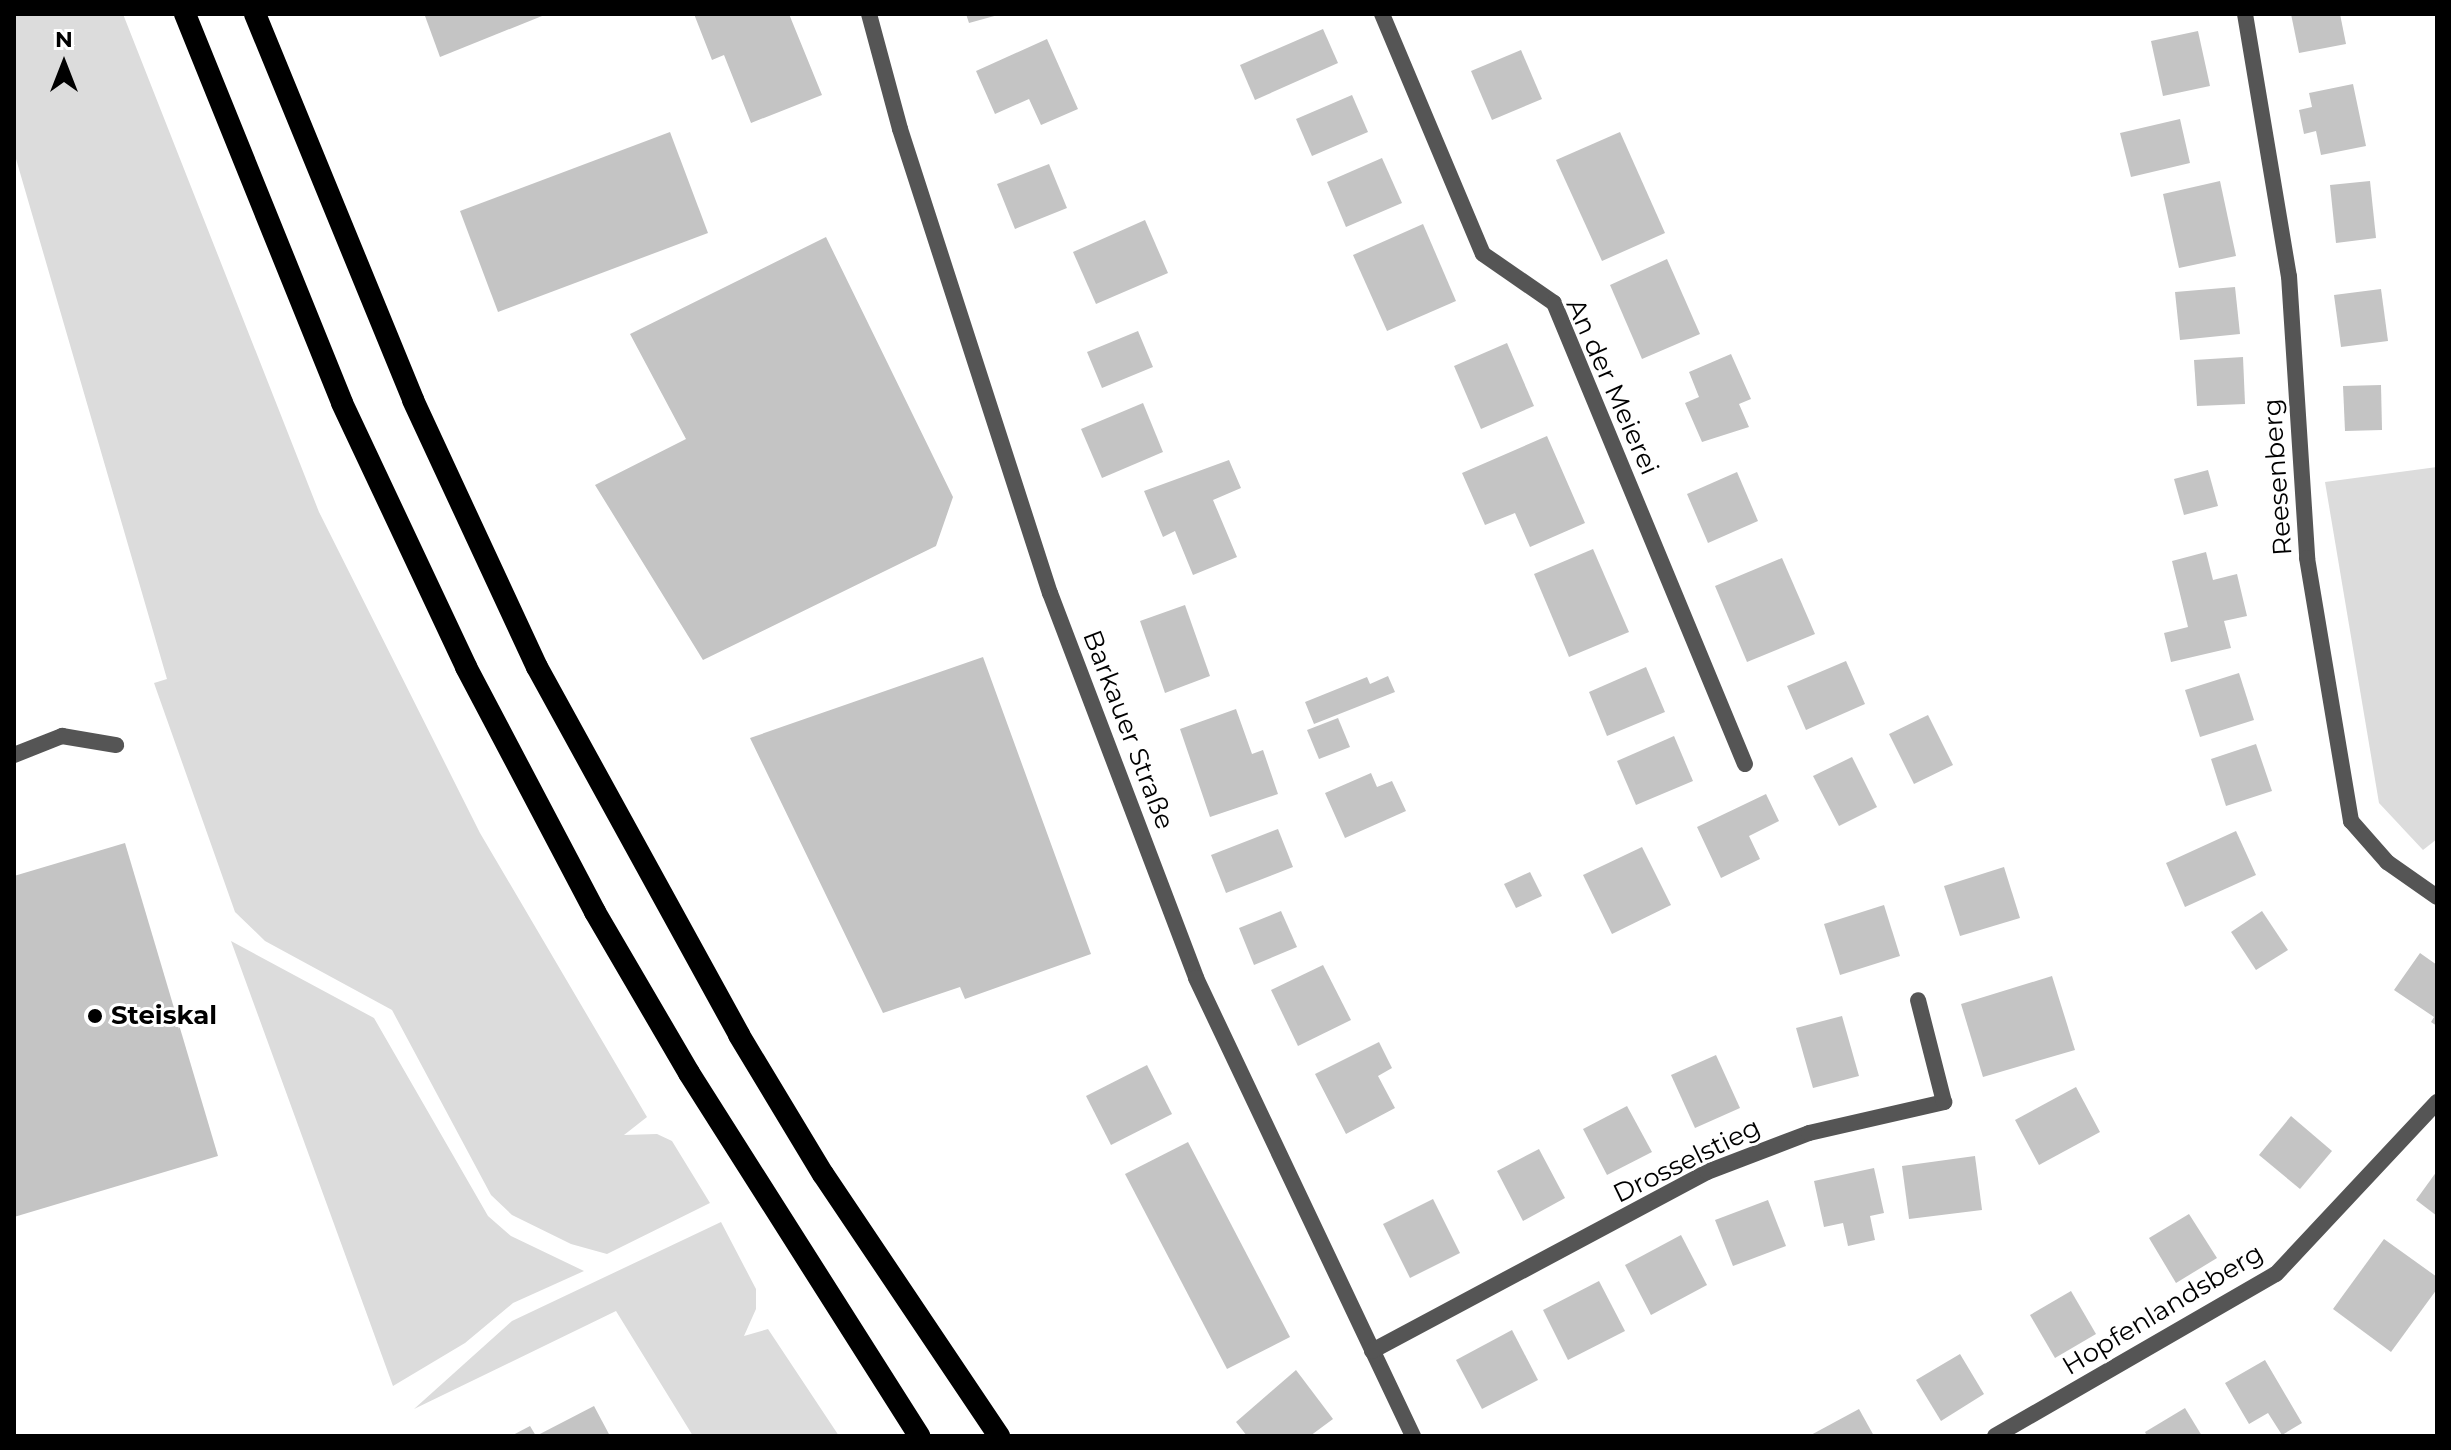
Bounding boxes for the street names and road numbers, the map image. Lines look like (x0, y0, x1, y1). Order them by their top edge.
street label: An der Meierei (1559, 294, 1665, 480)
street label: Reesenberg (2257, 397, 2299, 557)
street label: Barkauer Straße (1076, 626, 1180, 834)
street label: Drosselstieg (1608, 1112, 1766, 1210)
street label: Hopfenlandsberg (2057, 1238, 2269, 1382)

